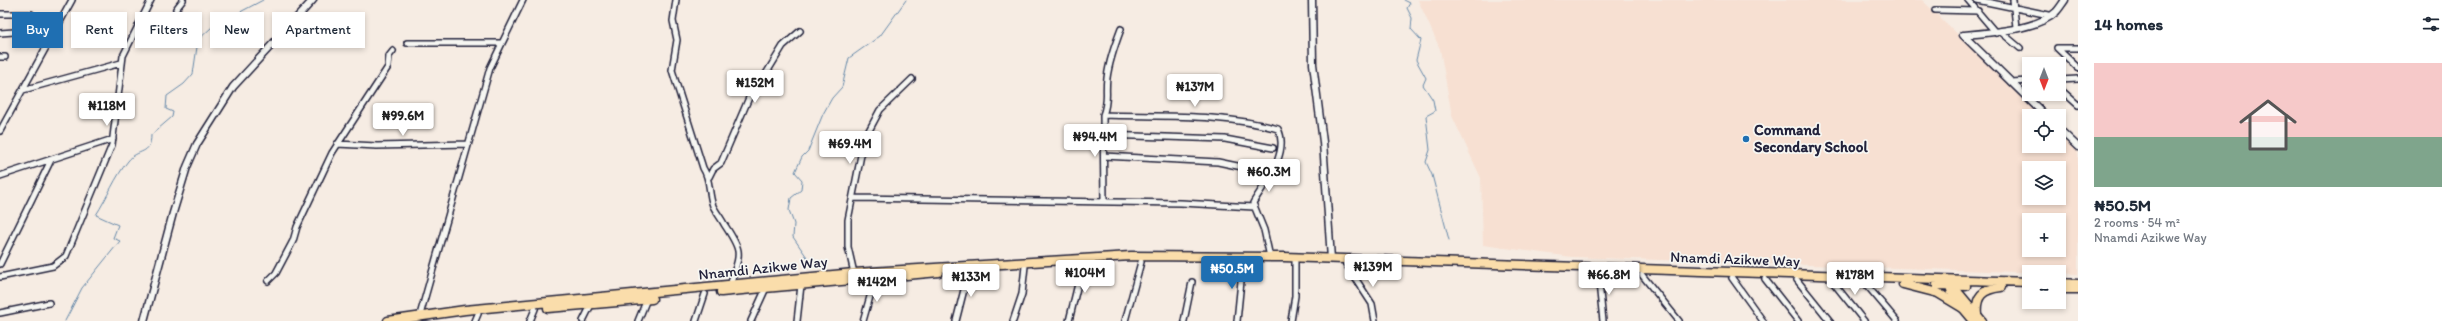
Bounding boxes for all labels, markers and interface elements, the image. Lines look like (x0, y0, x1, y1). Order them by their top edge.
chip: Buy (12, 12, 63, 48)
chip: Rent (71, 12, 127, 48)
chip: Filters (135, 12, 202, 48)
chip: New (210, 12, 264, 48)
chip: Apartment (272, 12, 365, 48)
icon: filters (2420, 13, 2442, 35)
text: 14 homes (2094, 14, 2163, 34)
north arrow (2022, 57, 2066, 101)
map controls (2022, 57, 2066, 309)
pin: ₦152M (727, 70, 783, 104)
pin: ₦137M (1167, 74, 1223, 108)
text: ₦152M (736, 75, 774, 90)
text: ₦137M (1176, 79, 1214, 94)
icon: home (2232, 89, 2304, 161)
pin: ₦118M (79, 93, 135, 127)
text: ₦118M (88, 98, 126, 113)
pin: ₦99.6M (370, 103, 436, 137)
text: ₦99.6M (382, 108, 424, 123)
button: locate (2022, 109, 2066, 153)
place label: Command Secondary School (1754, 121, 1868, 157)
pin: ₦94.4M (1062, 124, 1128, 158)
text: ₦94.4M (1073, 129, 1117, 144)
pin: ₦69.4M (817, 131, 883, 165)
marker: Command Secondary School (1741, 134, 1751, 144)
text: ₦69.4M (828, 136, 872, 151)
pin: ₦60.3M (1236, 159, 1302, 193)
button: layers (2022, 161, 2066, 205)
text: ₦60.3M (1247, 164, 1291, 179)
text: ₦50.5M (2094, 195, 2151, 215)
button: + (2022, 213, 2066, 257)
text: 2 rooms · 54 m² (2094, 215, 2180, 230)
text: Nnamdi Azikwe Way (2094, 230, 2207, 245)
street label: Nnamdi Azikwe Way (1670, 248, 1800, 270)
street label: Nnamdi Azikwe Way (697, 252, 829, 284)
pin: ₦139M (1345, 254, 1401, 288)
pin: ₦50.5M (1199, 256, 1265, 290)
text: ₦139M (1354, 259, 1392, 274)
pin: ₦104M (1057, 260, 1113, 294)
text: ₦50.5M (1210, 261, 1254, 276)
pin: ₦66.8M (1576, 262, 1642, 296)
pin: ₦178M (1827, 262, 1883, 296)
pin: ₦133M (943, 264, 999, 298)
text: ₦104M (1065, 265, 1105, 280)
button: − (2022, 265, 2066, 309)
text: ₦66.8M (1588, 267, 1630, 282)
text: ₦178M (1836, 267, 1874, 282)
pin: ₦142M (849, 269, 905, 303)
text: ₦133M (951, 269, 991, 284)
text: ₦142M (857, 274, 897, 289)

